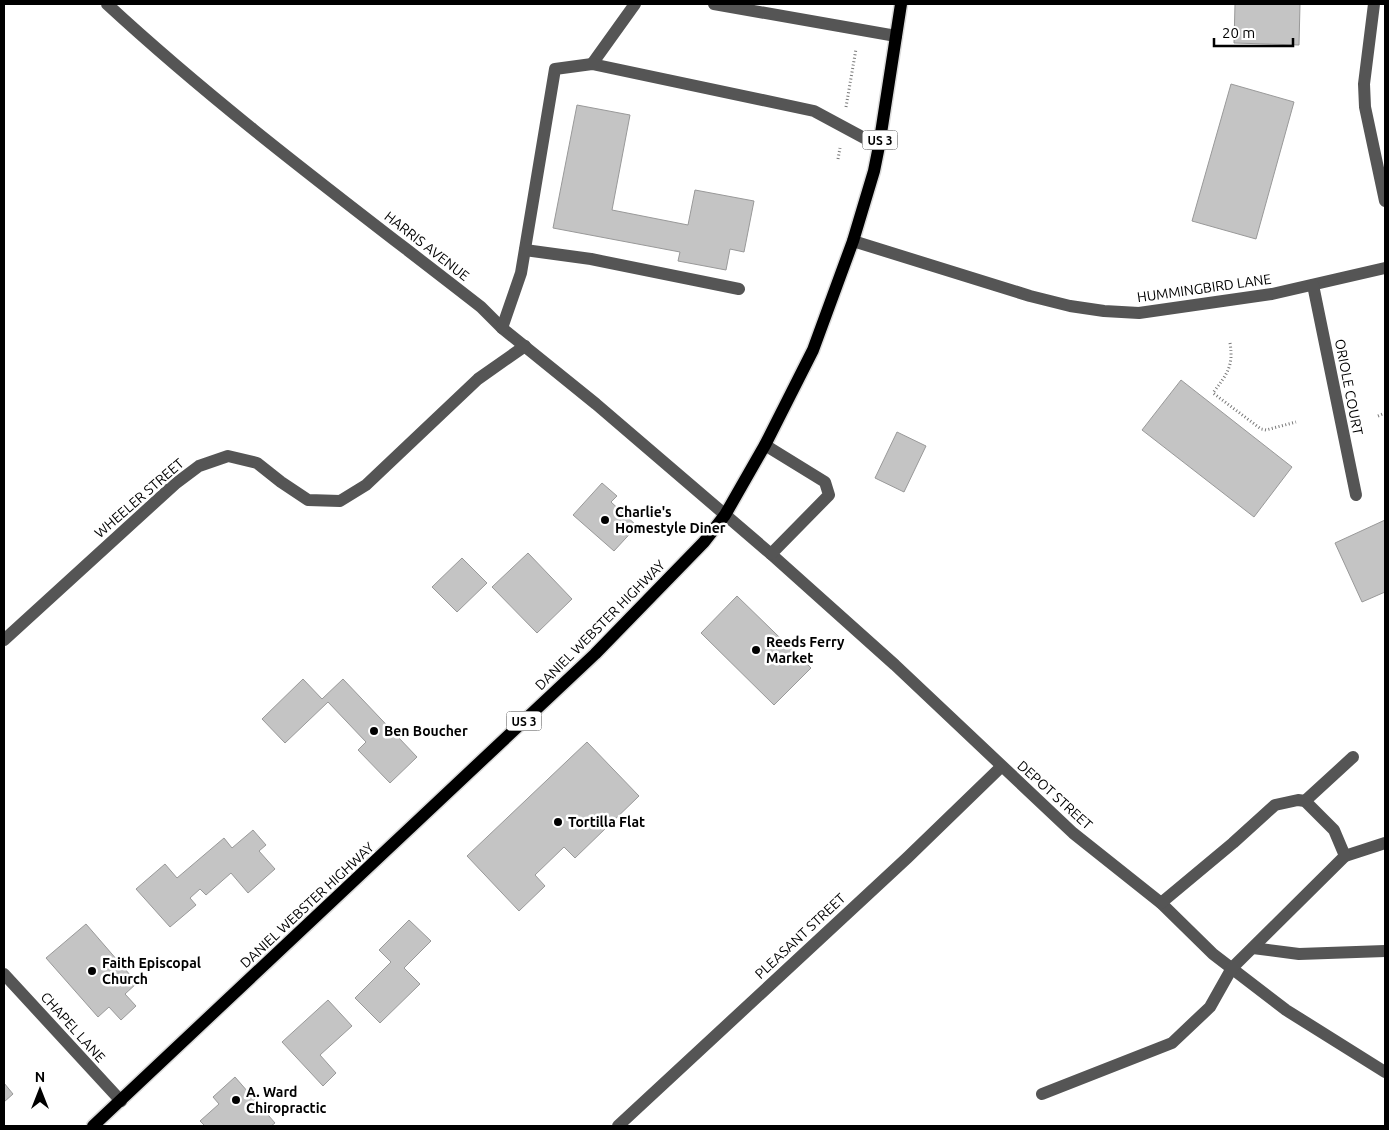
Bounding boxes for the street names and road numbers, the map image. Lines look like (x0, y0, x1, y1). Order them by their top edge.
road number: US 3 (862, 130, 898, 150)
street label: HARRIS AVENUE (381, 208, 473, 284)
street label: HUMMINGBIRD LANE (1136, 271, 1272, 305)
street label: ORIOLE COURT (1332, 338, 1366, 437)
street label: WHEELER STREET (91, 455, 187, 541)
street label: DANIEL WEBSTER HIGHWAY (532, 557, 668, 693)
road number: US 3 (506, 711, 542, 730)
street label: DEPOT STREET (1014, 757, 1096, 833)
street label: DANIEL WEBSTER HIGHWAY (237, 839, 377, 971)
street label: PLEASANT STREET (752, 890, 849, 982)
street label: CHAPEL LANE (37, 989, 109, 1065)

